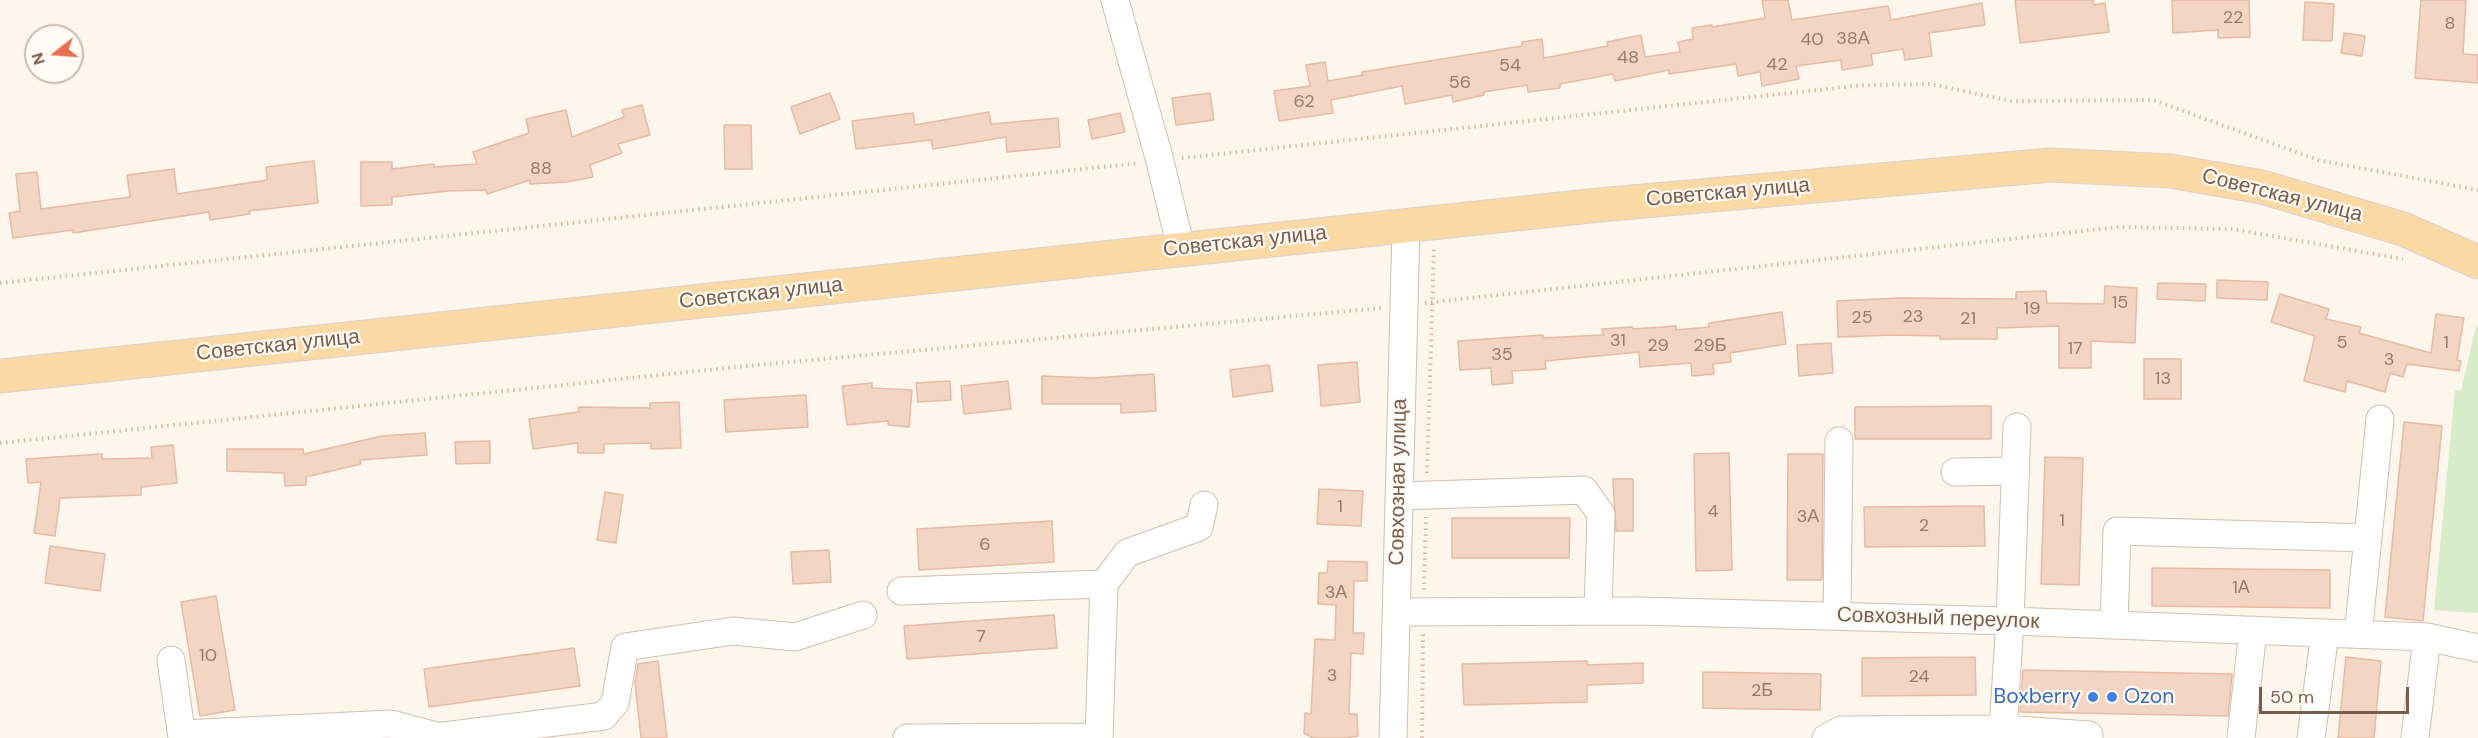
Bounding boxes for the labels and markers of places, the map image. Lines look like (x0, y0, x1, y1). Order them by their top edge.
place label: Boxberry (1994, 684, 2081, 710)
place label: Ozon (2124, 684, 2174, 710)
marker: Boxberry (2086, 690, 2100, 704)
marker: Ozon (2105, 690, 2119, 704)

